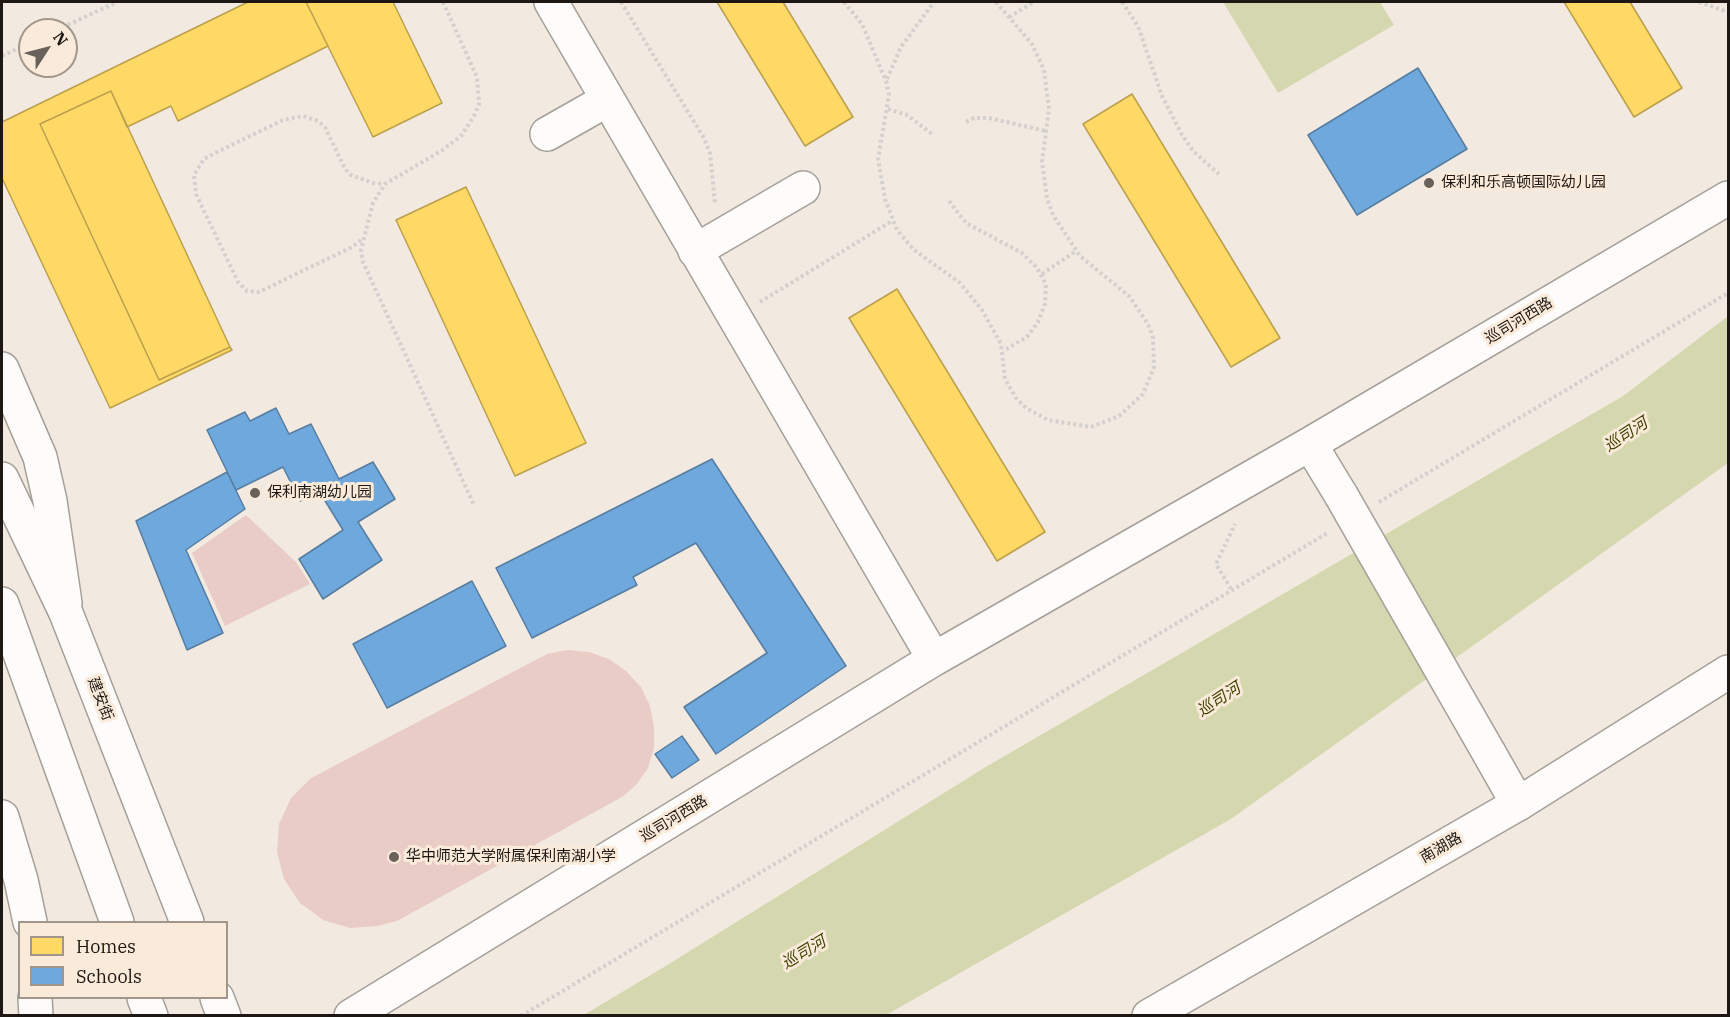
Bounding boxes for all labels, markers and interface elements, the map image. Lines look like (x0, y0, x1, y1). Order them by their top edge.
north arrow (18, 18, 78, 78)
text: N (49, 28, 73, 50)
place label: 保利和乐高顿国际幼儿园 (1441, 174, 1606, 192)
marker: 保利和乐高顿国际幼儿园 (1422, 176, 1436, 190)
street label: 巡司河西路 (1482, 294, 1556, 348)
water label: 巡司河 (1601, 414, 1651, 456)
place label: 保利南湖幼儿园 (267, 484, 372, 502)
marker: 保利南湖幼儿园 (248, 486, 262, 500)
street label: 建安街 (84, 675, 116, 723)
water label: 巡司河 (1194, 679, 1244, 721)
street label: 巡司河西路 (637, 792, 711, 846)
street label: 南湖路 (1417, 829, 1465, 867)
place label: 华中师范大学附属保利南湖小学 (406, 848, 616, 866)
marker: 华中师范大学附属保利南湖小学 (387, 850, 401, 864)
legend (18, 921, 228, 999)
water label: 巡司河 (778, 932, 830, 974)
text: Homes (76, 935, 136, 958)
text: Schools (76, 965, 142, 988)

